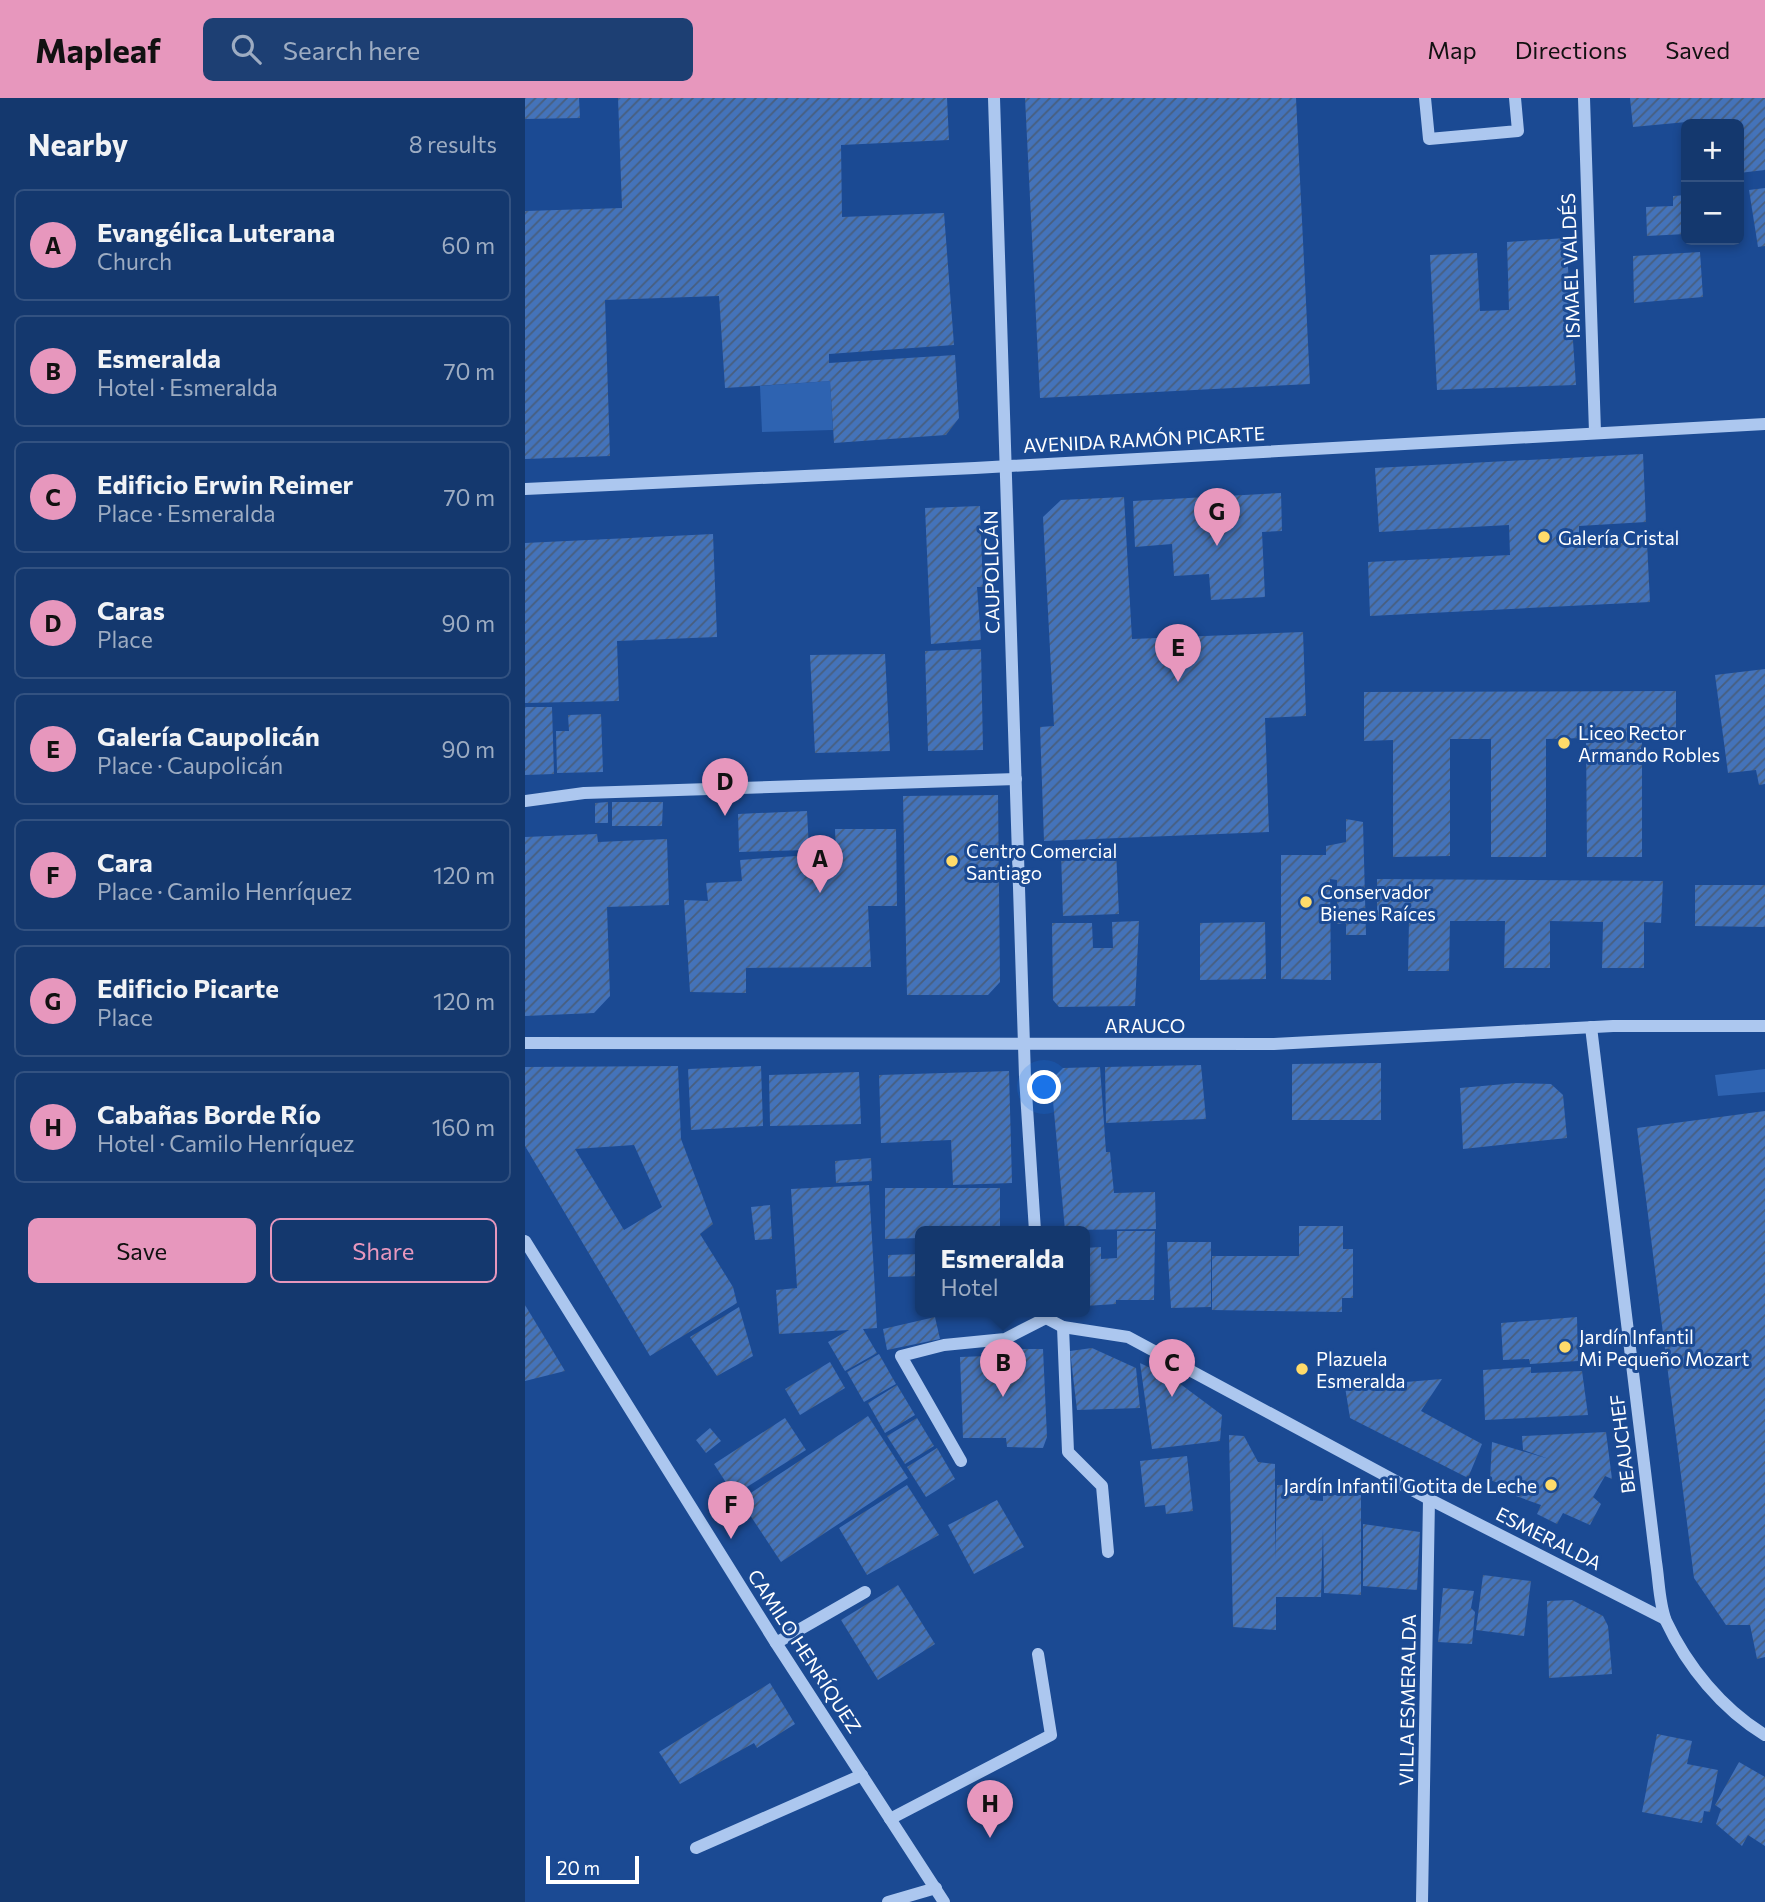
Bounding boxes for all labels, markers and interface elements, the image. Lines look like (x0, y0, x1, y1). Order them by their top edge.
search box (203, 18, 693, 81)
text: Mapleaf (35, 29, 161, 70)
icon: search (227, 30, 265, 68)
text: Search here (283, 34, 420, 65)
text: Map (1427, 35, 1477, 64)
text: Directions (1515, 35, 1627, 64)
text: Saved (1665, 35, 1730, 64)
map controls (1681, 119, 1744, 245)
button: + (1681, 119, 1744, 182)
text: Nearby (28, 125, 128, 162)
text: 8 results (409, 130, 497, 158)
button: − (1681, 182, 1744, 245)
street label: ISMAEL VALDÉS (1556, 193, 1584, 339)
text: Evangélica Luterana (97, 216, 335, 247)
text: A (45, 231, 61, 259)
text: 60 m (442, 231, 495, 259)
text: Church (97, 247, 172, 275)
text: Esmeralda (97, 342, 221, 373)
text: B (45, 357, 61, 385)
text: 70 m (443, 357, 495, 385)
text: Hotel · Esmeralda (97, 373, 278, 401)
street label: AVENIDA RAMÓN PICARTE (1022, 420, 1266, 457)
text: Edificio Erwin Reimer (97, 468, 353, 499)
text: C (45, 483, 61, 511)
text: 70 m (443, 483, 495, 511)
pin: G (1194, 488, 1240, 546)
text: Place · Esmeralda (97, 499, 275, 527)
street label: CAUPOLICÁN (978, 510, 1004, 634)
place label: Galería Cristal (1558, 526, 1679, 549)
marker: Galería Cristal (1536, 529, 1552, 545)
text: Caras (97, 594, 165, 625)
text: D (45, 609, 61, 637)
text: 90 m (442, 609, 495, 637)
pin: E (1155, 624, 1201, 682)
text: Place (97, 625, 153, 653)
text: Galería Caupolicán (97, 720, 320, 751)
place label: Liceo Rector Armando Robles (1578, 721, 1720, 766)
text: E (46, 735, 60, 763)
text: 90 m (442, 735, 495, 763)
marker: Liceo Rector Armando Robles (1556, 735, 1572, 751)
text: Place · Caupolicán (97, 751, 283, 779)
pin: D (702, 758, 748, 816)
pin: A (797, 835, 843, 893)
place label: Centro Comercial Santiago (966, 839, 1117, 884)
text: Cara (97, 846, 153, 877)
marker: Centro Comercial Santiago (944, 853, 960, 869)
text: F (46, 861, 60, 889)
text: 120 m (433, 861, 495, 889)
text: Place · Camilo Henríquez (97, 877, 352, 905)
place label: Conservador Bienes Raíces (1320, 880, 1436, 925)
marker: Conservador Bienes Raíces (1298, 894, 1314, 910)
text: Edificio Picarte (97, 972, 279, 1003)
text: G (45, 987, 61, 1015)
text: 120 m (433, 987, 495, 1015)
text: Place (97, 1003, 153, 1031)
street label: ARAUCO (1105, 1014, 1185, 1037)
your location (1027, 1070, 1061, 1104)
text: Cabañas Borde Río (97, 1098, 321, 1129)
text: H (44, 1113, 62, 1141)
text: 160 m (432, 1113, 495, 1141)
text: Hotel · Camilo Henríquez (97, 1129, 355, 1157)
button: Save (28, 1218, 256, 1283)
button: Share (270, 1218, 497, 1283)
popup (915, 1226, 1090, 1317)
text: Esmeralda (940, 1242, 1065, 1273)
text: Hotel (940, 1273, 999, 1301)
place label: Jardín Infantil Mi Pequeño Mozart (1579, 1325, 1749, 1370)
pin: B (980, 1339, 1026, 1397)
pin: C (1149, 1339, 1195, 1397)
marker: Jardín Infantil Mi Pequeño Mozart (1557, 1339, 1573, 1355)
place label: Plazuela Esmeralda (1316, 1347, 1406, 1392)
marker: Plazuela Esmeralda (1294, 1361, 1310, 1377)
street label: BEAUCHEF (1605, 1393, 1639, 1495)
place label: Jardín Infantil Gotita de Leche (1283, 1474, 1537, 1497)
marker: Jardín Infantil Gotita de Leche (1543, 1477, 1559, 1493)
pin: F (708, 1481, 754, 1539)
street label: ESMERALDA (1492, 1502, 1606, 1574)
street label: CAMILO HENRÍQUEZ (743, 1565, 867, 1737)
street label: VILLA ESMERALDA (1394, 1614, 1420, 1786)
pin: H (967, 1780, 1013, 1838)
scale bar (546, 1853, 639, 1885)
text: 20 m (557, 1856, 600, 1879)

